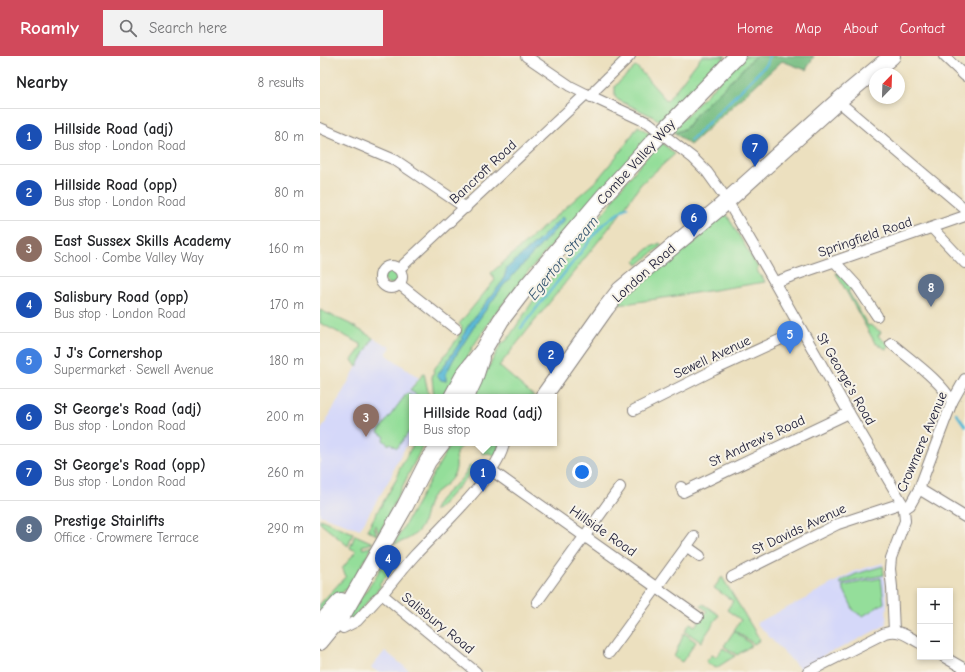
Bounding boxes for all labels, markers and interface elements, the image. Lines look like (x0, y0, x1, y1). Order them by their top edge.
search box (103, 10, 383, 46)
text: Roamly (20, 17, 79, 39)
icon: search (117, 17, 139, 39)
text: Search here (149, 19, 227, 37)
text: Home (737, 20, 773, 37)
text: Map (795, 20, 821, 37)
text: About (843, 20, 878, 37)
text: Contact (900, 20, 945, 37)
north arrow (869, 68, 905, 104)
text: Nearby (16, 73, 67, 92)
text: 8 results (258, 75, 304, 90)
street label: Combe Valley Way (593, 115, 679, 208)
text: Hillside Road (adj) (54, 120, 173, 138)
text: 1 (26, 129, 32, 144)
text: 80 m (274, 129, 304, 144)
pin: 7 (742, 134, 768, 167)
street label: Bancroft Road (446, 136, 520, 208)
text: Bus stop · London Road (54, 138, 186, 153)
text: Hillside Road (opp) (54, 176, 177, 194)
text: 2 (26, 185, 32, 200)
text: 80 m (274, 185, 304, 200)
text: Bus stop · London Road (54, 194, 186, 209)
pin: 6 (681, 204, 707, 237)
water label: Egerton Stream (524, 213, 602, 303)
street label: Springfield Road (816, 213, 914, 261)
text: East Sussex Skills Academy (54, 232, 231, 250)
street label: London Road (609, 240, 679, 306)
text: 3 (26, 241, 32, 256)
text: 160 m (269, 241, 304, 256)
text: School · Combe Valley Way (54, 250, 204, 265)
pin: 8 (918, 274, 944, 307)
text: Salisbury Road (opp) (54, 288, 189, 306)
text: 4 (26, 297, 32, 312)
text: 170 m (270, 297, 304, 312)
text: Bus stop · London Road (54, 306, 186, 321)
pin: 5 (777, 321, 803, 354)
street label: St George's Road (813, 330, 879, 428)
street label: Sewell Avenue (671, 332, 753, 382)
pin: 2 (538, 341, 564, 374)
text: J J's Cornershop (54, 344, 163, 362)
text: 5 (26, 353, 32, 368)
text: 180 m (269, 353, 304, 368)
text: Supermarket · Sewell Avenue (54, 362, 214, 377)
street label: Crowmere Avenue (893, 389, 951, 495)
popup (409, 394, 557, 446)
text: St George's Road (adj) (54, 400, 202, 418)
pin: 3 (353, 404, 379, 437)
text: Hillside Road (adj) (423, 404, 543, 422)
text: 6 (26, 409, 32, 424)
text: 200 m (266, 409, 304, 424)
street label: St Andrew's Road (706, 411, 808, 471)
text: Bus stop · London Road (54, 418, 186, 433)
text: Bus stop (423, 422, 470, 437)
text: St George's Road (opp) (54, 456, 206, 474)
pin: 1 (470, 459, 496, 492)
your location (572, 462, 592, 482)
text: 7 (26, 465, 32, 480)
text: 260 m (267, 465, 304, 480)
text: Bus stop · London Road (54, 474, 186, 489)
street label: St Davids Avenue (749, 500, 849, 558)
street label: Hillside Road (566, 502, 640, 560)
text: Prestige Stairlifts (54, 512, 164, 530)
text: 8 (26, 521, 32, 536)
text: 290 m (267, 521, 304, 536)
text: Office · Crowmere Terrace (54, 530, 199, 545)
pin: 4 (375, 545, 401, 578)
map controls (917, 588, 953, 660)
button: + (917, 588, 953, 624)
street label: Salisbury Road (398, 589, 478, 657)
button: − (917, 624, 953, 660)

